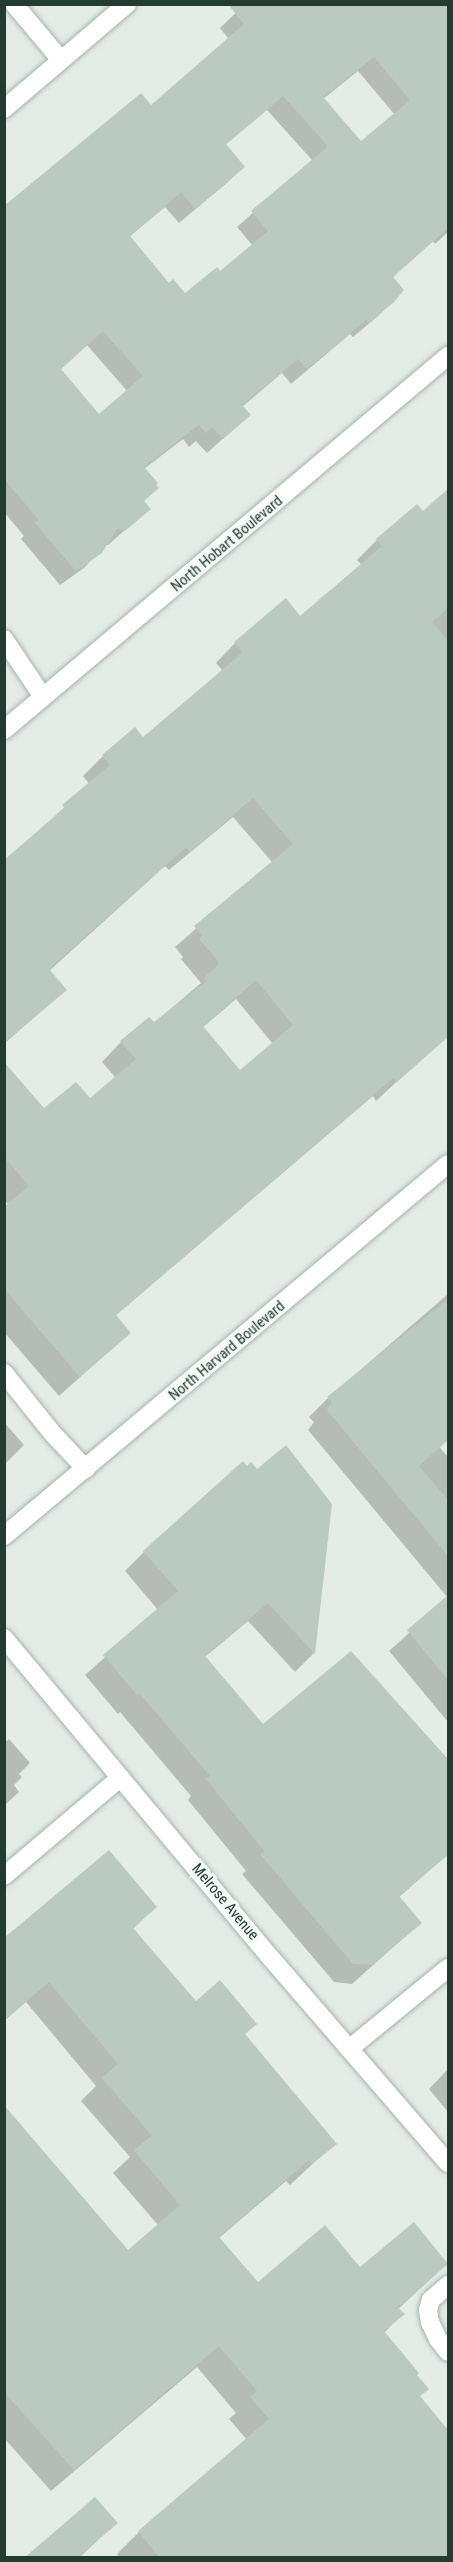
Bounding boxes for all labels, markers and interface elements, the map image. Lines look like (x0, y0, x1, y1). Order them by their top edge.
street label: North Hobart Boulevard (168, 492, 286, 596)
street label: North Harvard Boulevard (165, 1297, 289, 1405)
street label: Melrose Avenue (188, 1860, 262, 1944)

